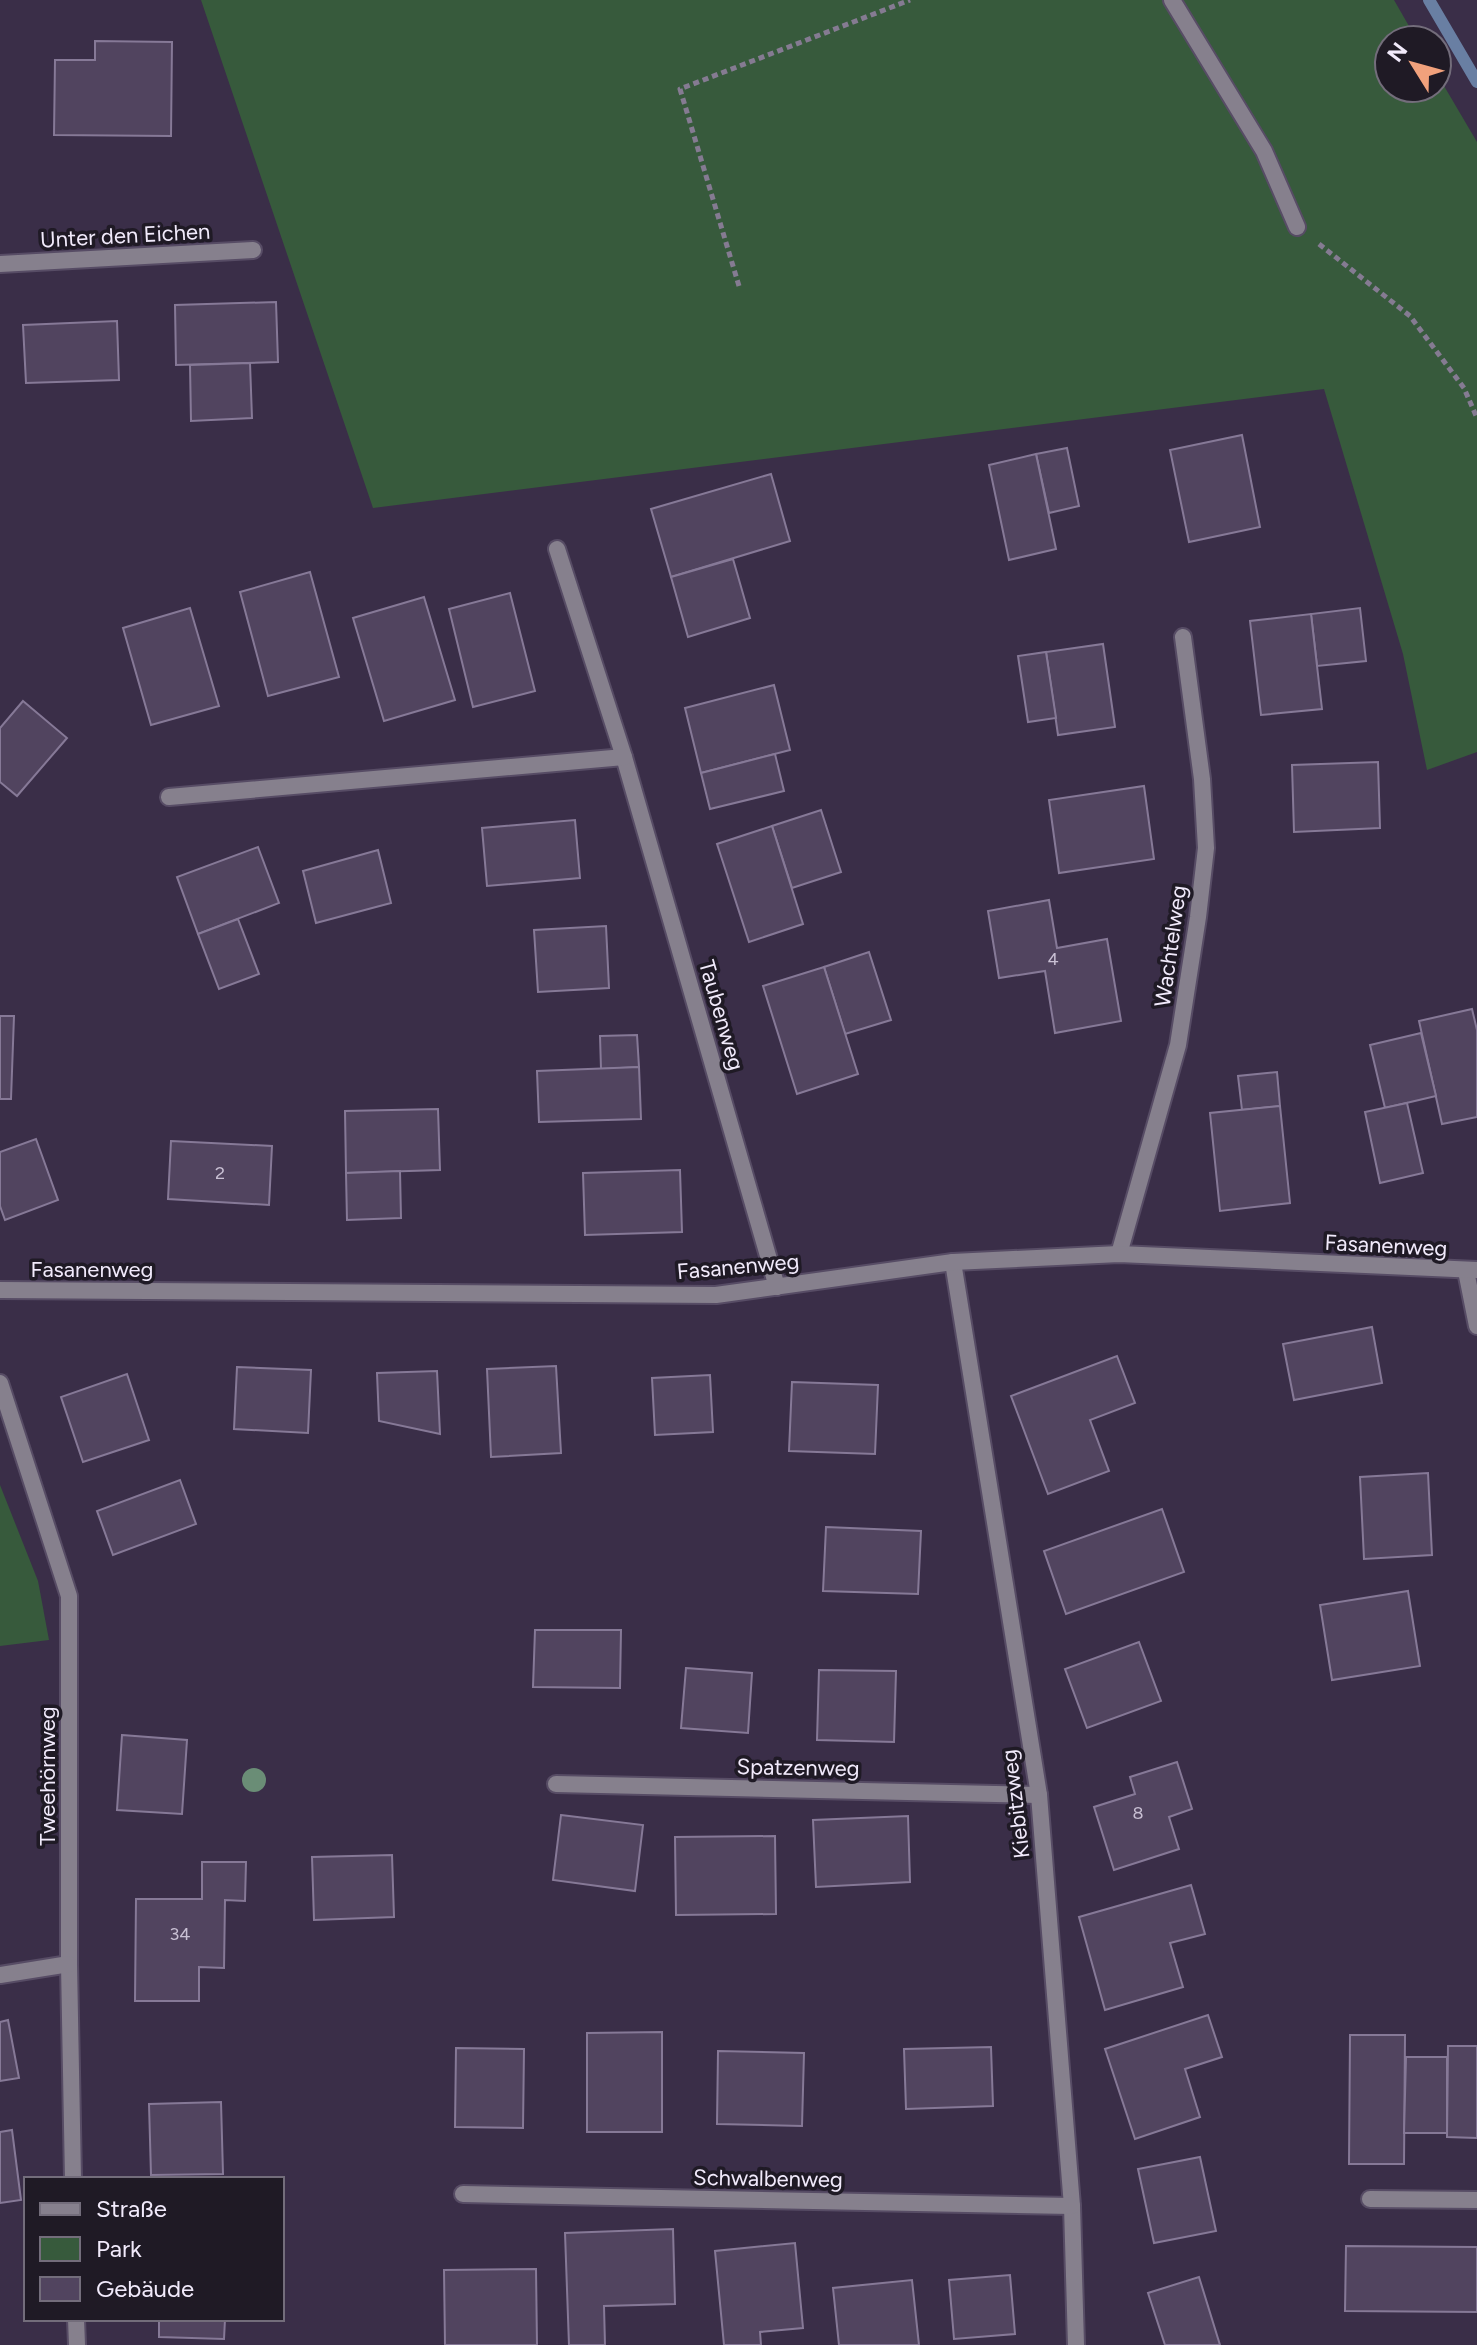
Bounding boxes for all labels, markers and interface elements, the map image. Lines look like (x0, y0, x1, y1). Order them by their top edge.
north arrow (1373, 24, 1453, 104)
text: N (1382, 37, 1413, 67)
street label: Unter den Eichen (39, 218, 211, 253)
street label: Wachtelweg (1149, 883, 1192, 1009)
house number: 4 (1047, 948, 1059, 970)
street label: Taubenweg (693, 957, 750, 1073)
house number: 2 (215, 1162, 225, 1184)
street label: Fasanenweg (1324, 1229, 1448, 1262)
street label: Fasanenweg (676, 1248, 800, 1285)
street label: Fasanenweg (31, 1256, 153, 1283)
street label: Tweehörnweg (34, 1706, 61, 1846)
street label: Kiebitzweg (995, 1748, 1036, 1860)
street label: Spatzenweg (736, 1753, 860, 1782)
house number: 8 (1132, 1802, 1144, 1824)
house number: 34 (170, 1923, 190, 1945)
street label: Schwalbenweg (693, 2164, 843, 2193)
legend (24, 2177, 284, 2321)
text: Straße (96, 2194, 167, 2223)
text: Park (96, 2234, 142, 2263)
text: Gebäude (96, 2274, 194, 2303)

